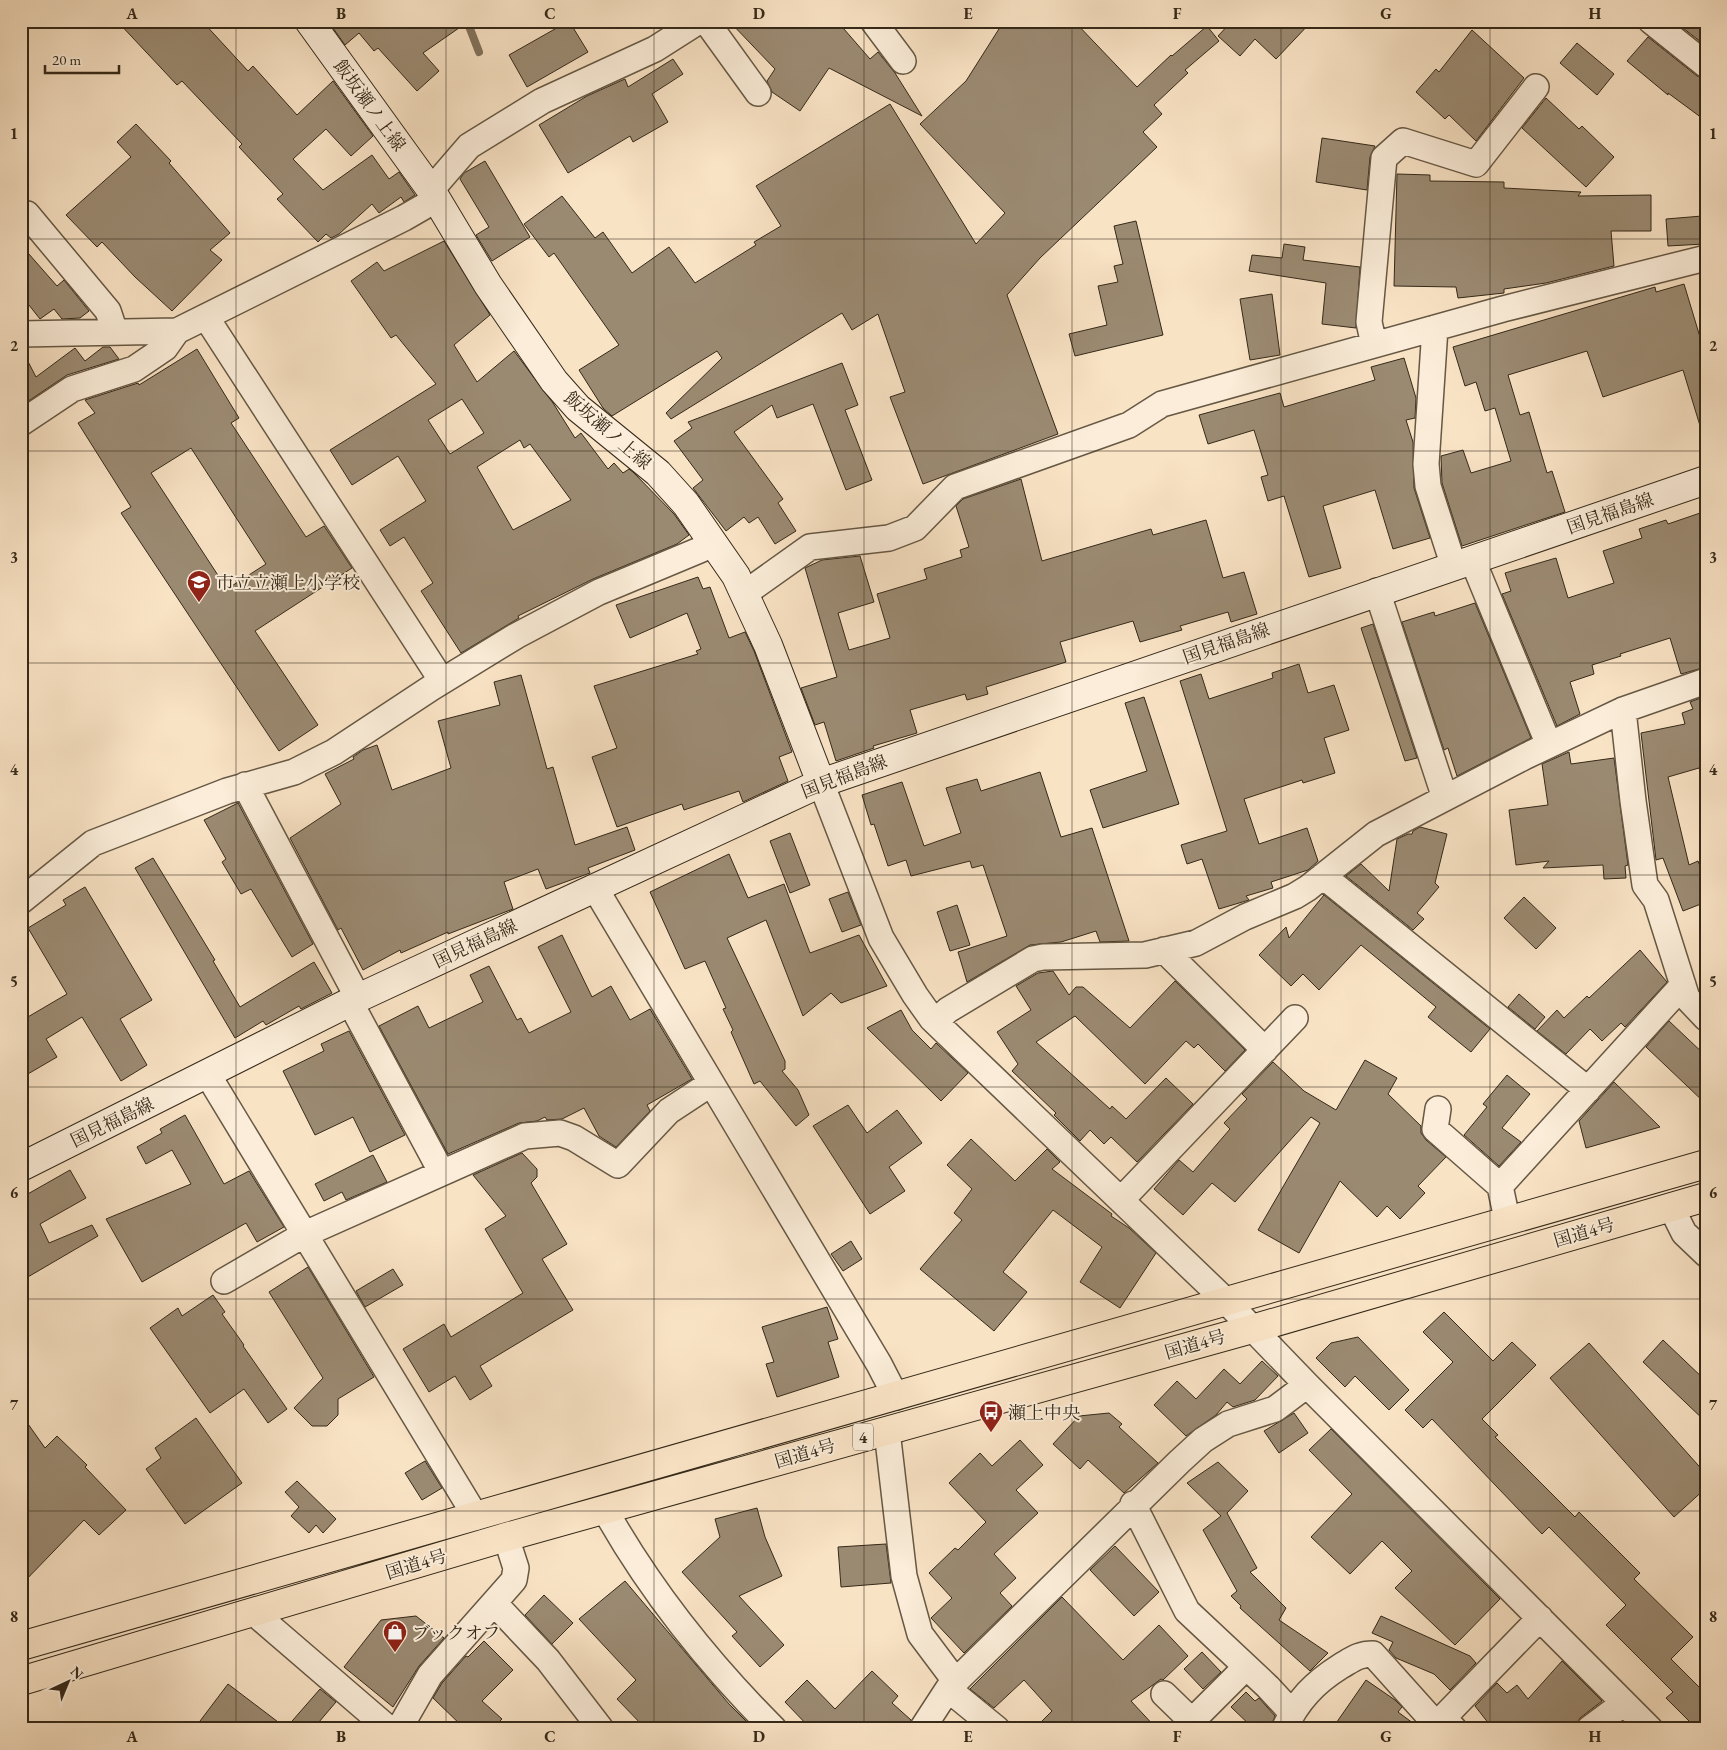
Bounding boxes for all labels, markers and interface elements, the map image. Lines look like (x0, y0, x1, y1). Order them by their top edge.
text: A (125, 3, 138, 24)
text: B (336, 3, 346, 24)
text: C (544, 3, 556, 24)
text: D (753, 3, 765, 24)
text: E (963, 3, 973, 24)
text: F (1173, 3, 1182, 24)
text: G (1380, 3, 1392, 24)
text: H (1589, 3, 1602, 24)
scale bar (45, 42, 119, 74)
text: 20 m (52, 50, 81, 69)
street label: 飯坂瀬ノ上線 (329, 55, 411, 155)
text: 1 (10, 123, 18, 144)
text: 1 (1709, 123, 1717, 144)
text: 2 (10, 335, 19, 356)
text: 2 (1709, 335, 1718, 356)
street label: 飯坂瀬ノ上線 (560, 386, 656, 474)
street label: 国見福島線 (1564, 487, 1656, 539)
text: 3 (10, 547, 18, 568)
text: 3 (1709, 547, 1717, 568)
school or university icon: 市立立瀬上小学校 (186, 569, 212, 603)
place label: 市立立瀬上小学校 (216, 571, 360, 594)
street label: 国見福島線 (1180, 617, 1272, 669)
street label: 国見福島線 (798, 749, 890, 803)
text: 4 (10, 759, 19, 780)
text: 4 (1709, 759, 1718, 780)
street label: 国見福島線 (429, 914, 521, 972)
text: 5 (10, 971, 18, 992)
text: 5 (1709, 971, 1717, 992)
street label: 国見福島線 (67, 1092, 157, 1152)
text: 6 (10, 1182, 19, 1203)
text: 6 (1709, 1182, 1718, 1203)
street label: 国道4号 (1551, 1212, 1617, 1252)
street label: 国道4号 (1162, 1324, 1228, 1364)
text: 7 (10, 1394, 19, 1415)
text: 7 (1709, 1394, 1718, 1415)
bus stop icon: 瀬上中央 (978, 1399, 1004, 1433)
place label: 瀬上中央 (1008, 1401, 1080, 1424)
road number: 4 (853, 1424, 873, 1450)
street label: 国道4号 (772, 1433, 838, 1473)
street label: 国道4号 (383, 1544, 449, 1584)
text: 8 (10, 1606, 18, 1627)
text: 8 (1709, 1606, 1717, 1627)
shop icon: ブックオフ (382, 1619, 408, 1653)
place label: ブックオフ (412, 1621, 500, 1644)
north arrow (42, 1658, 92, 1708)
text: N (67, 1662, 88, 1684)
text: A (125, 1726, 138, 1747)
text: B (336, 1726, 346, 1747)
text: C (544, 1726, 556, 1747)
text: D (753, 1726, 765, 1747)
text: E (963, 1726, 973, 1747)
text: F (1173, 1726, 1182, 1747)
text: G (1380, 1726, 1392, 1747)
text: H (1589, 1726, 1602, 1747)

